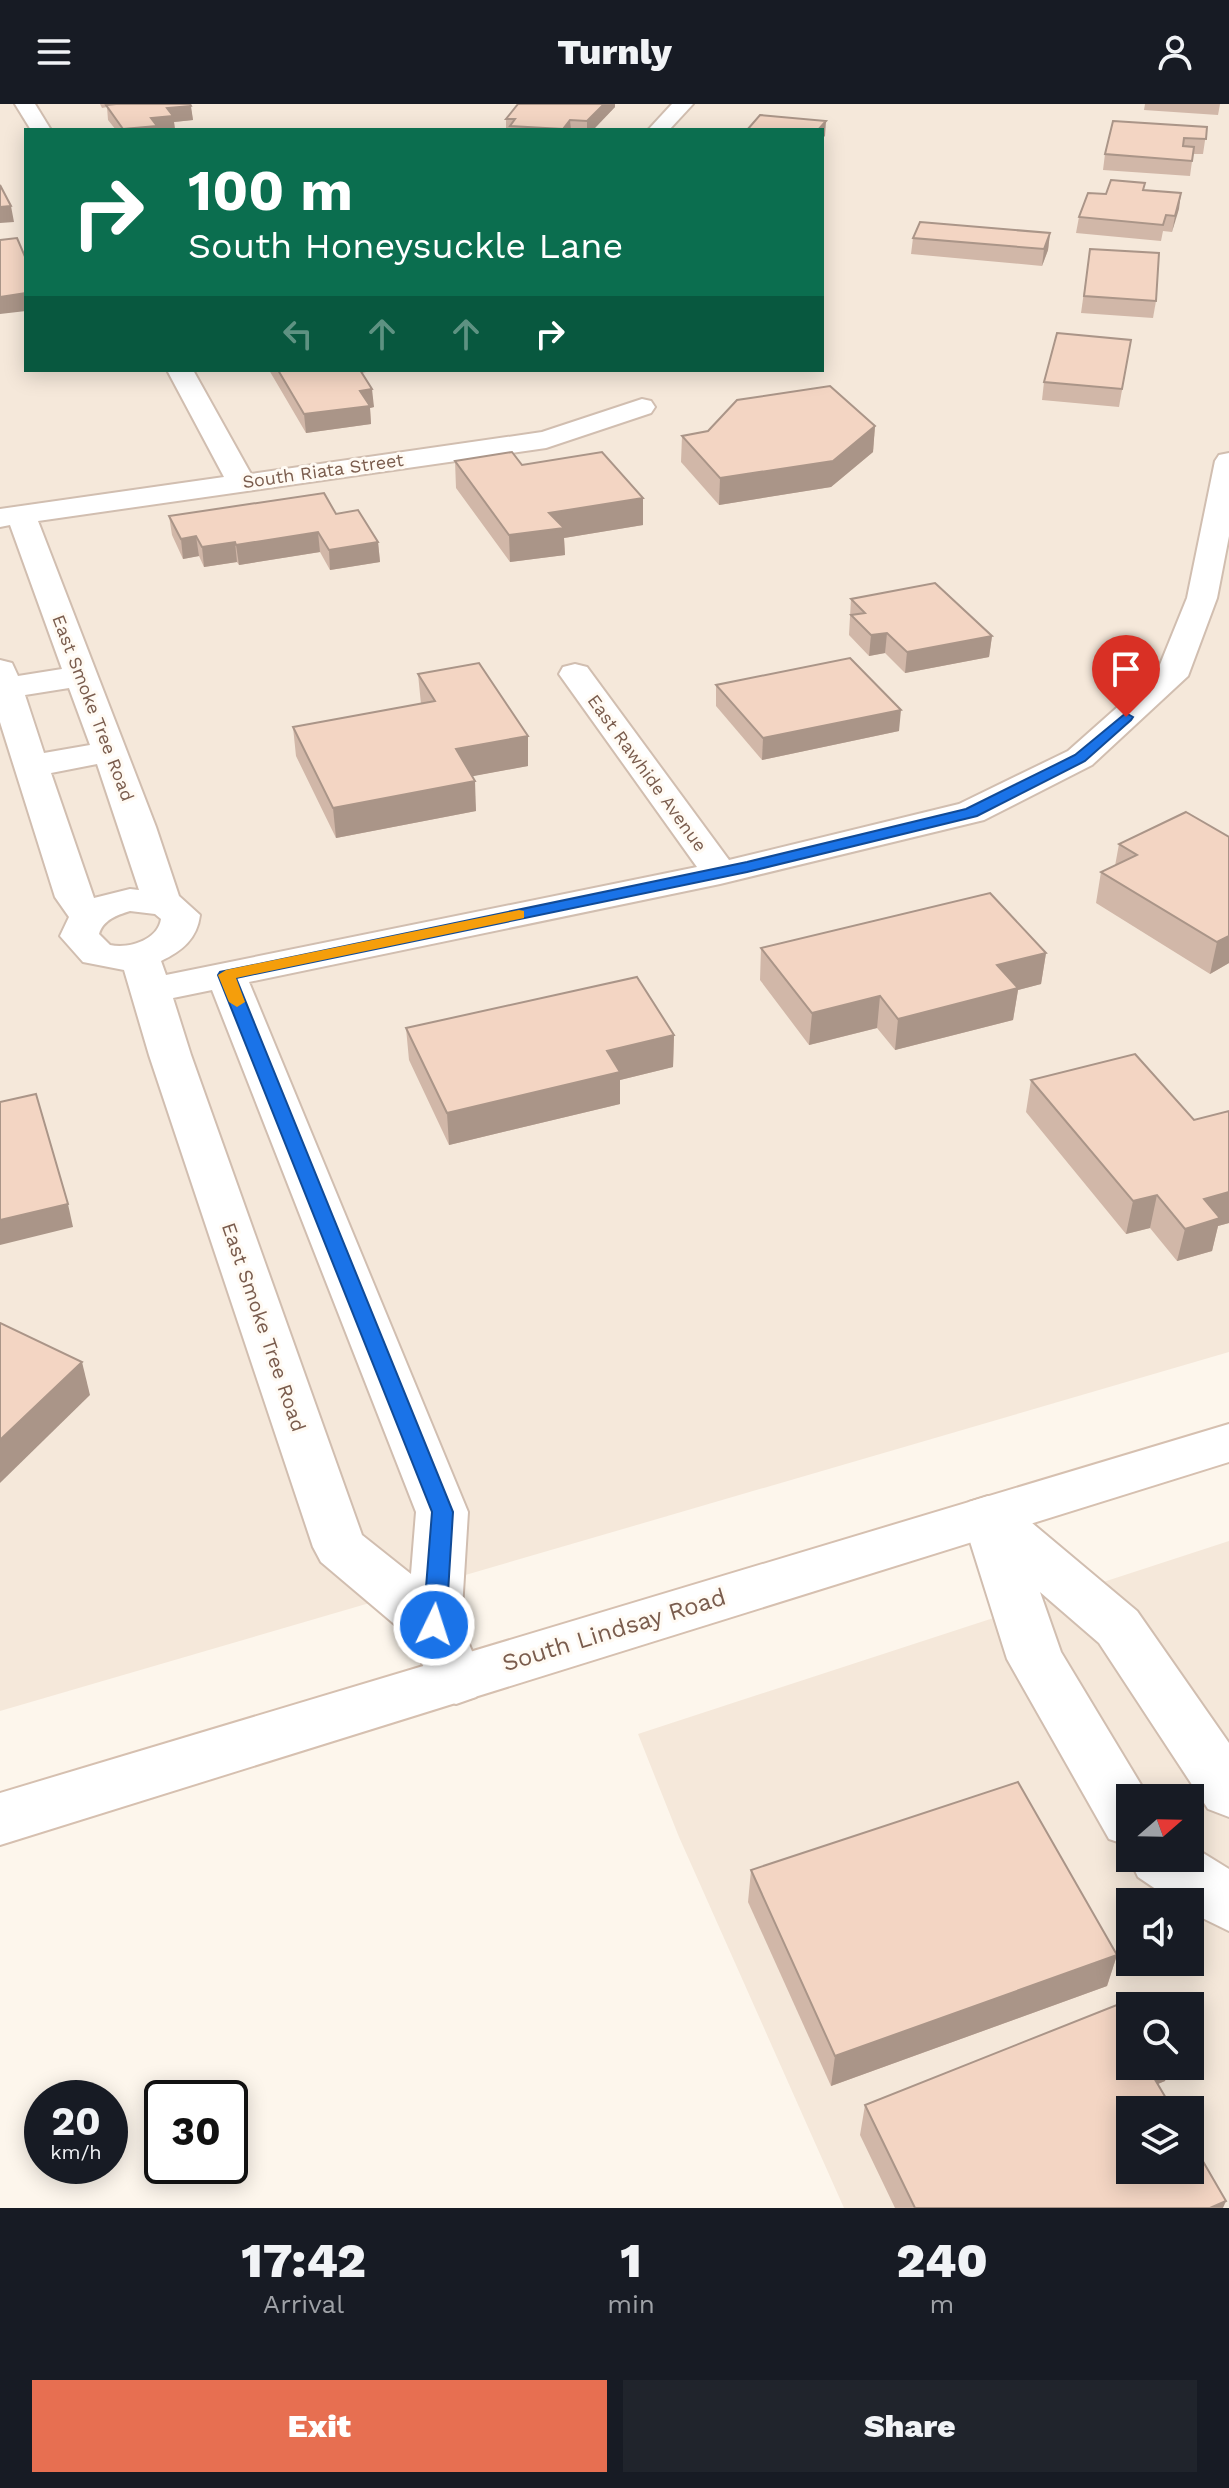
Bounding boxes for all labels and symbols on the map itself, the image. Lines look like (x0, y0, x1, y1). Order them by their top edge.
street label: South Riata Street (241, 449, 405, 492)
street label: East Smoke Tree Road (48, 612, 139, 804)
pin (1092, 635, 1160, 717)
street label: East Rawhide Avenue (584, 690, 711, 855)
street label: East Smoke Tree Road (217, 1219, 311, 1435)
position arrow (392, 1583, 476, 1667)
street label: South Lindsay Road (499, 1583, 729, 1677)
north arrow (1116, 1784, 1204, 1872)
speed limit sign: 30 (144, 2080, 248, 2184)

